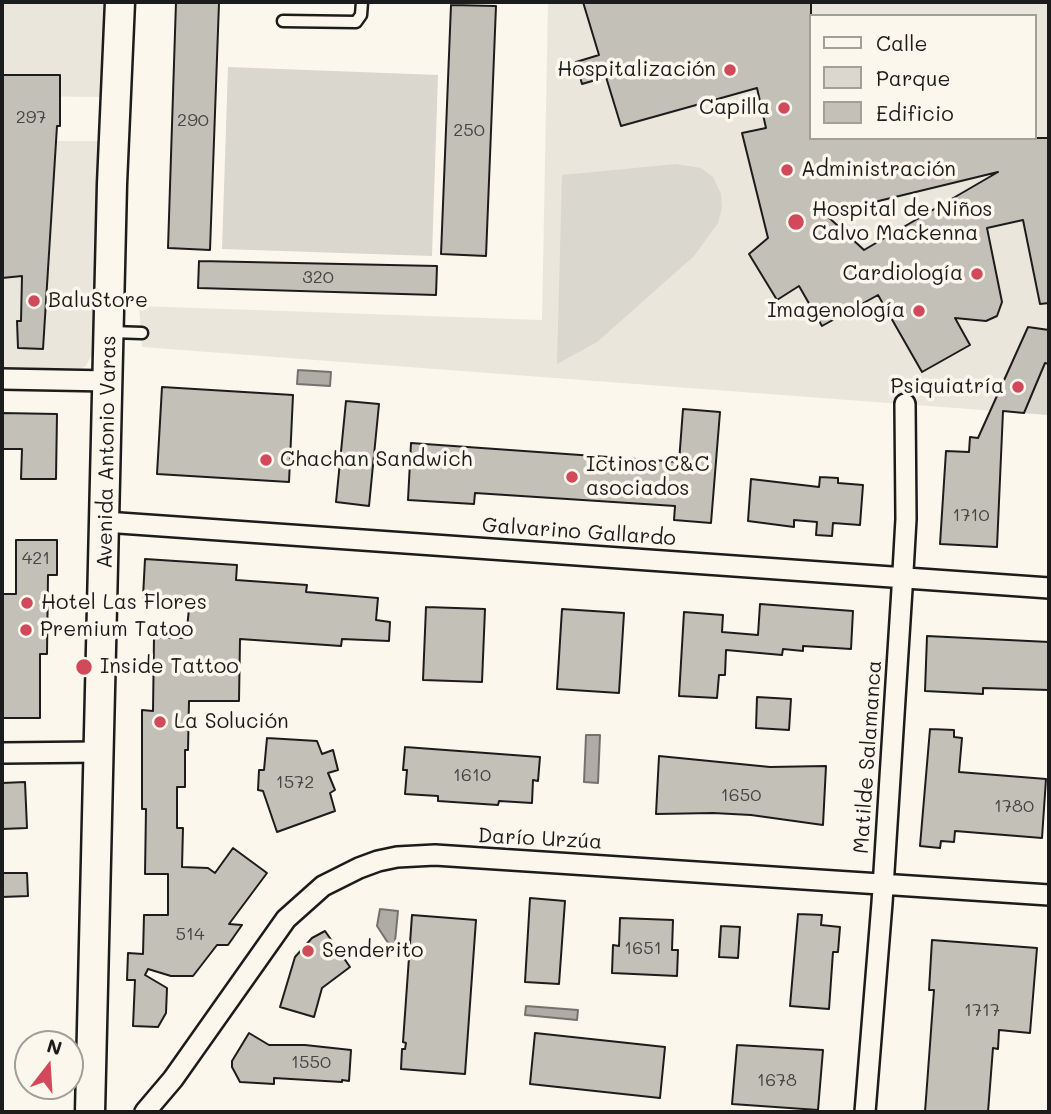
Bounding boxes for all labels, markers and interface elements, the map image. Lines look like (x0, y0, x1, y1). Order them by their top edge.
legend (810, 14, 1037, 140)
text: Calle (876, 29, 928, 56)
place label: Hospitalización (557, 57, 716, 83)
marker: Hospitalización (722, 62, 738, 78)
text: Parque (876, 64, 950, 91)
place label: Capilla (699, 95, 770, 121)
text: Edificio (876, 99, 954, 126)
marker: Capilla (776, 100, 792, 116)
house number: 297 (16, 106, 46, 128)
house number: 290 (177, 109, 209, 131)
house number: 250 (453, 119, 485, 141)
place label: Administración (801, 157, 956, 183)
marker: Administración (779, 162, 795, 178)
place label: Hospital de Niños Calvo Mackenna (812, 197, 993, 247)
marker: Hospital de Niños Calvo Mackenna (786, 212, 806, 232)
place label: Cardiología (843, 261, 963, 287)
house number: 320 (302, 266, 334, 288)
marker: Cardiología (969, 266, 985, 282)
place label: BaluStore (48, 288, 148, 314)
marker: BaluStore (26, 293, 42, 309)
place label: Imagenología (767, 298, 905, 324)
marker: Imagenología (911, 303, 927, 319)
street label: Avenida Antonio Varas (92, 335, 122, 569)
place label: Psiquiatría (891, 374, 1004, 400)
marker: Psiquiatría (1010, 379, 1026, 395)
place label: Chachan Sandwich (280, 447, 472, 473)
marker: Chachan Sandwich (258, 452, 274, 468)
place label: Ictinos C&C asociados (586, 452, 709, 502)
marker: Ictinos C&C asociados (564, 469, 580, 485)
house number: 1710 (952, 504, 990, 526)
street label: Galvarino Gallardo (481, 513, 677, 551)
house number: 421 (22, 547, 50, 569)
place label: Hotel Las Flores (41, 590, 207, 616)
marker: Hotel Las Flores (19, 595, 35, 611)
place label: Premium Tatoo (40, 617, 193, 643)
marker: Premium Tatoo (18, 622, 34, 638)
place label: Inside Tattoo (100, 654, 239, 680)
marker: Inside Tattoo (74, 657, 94, 677)
street label: Matilde Salamanca (849, 659, 887, 855)
place label: La Solución (174, 709, 289, 735)
marker: La Solución (152, 714, 168, 730)
house number: 1610 (453, 764, 491, 786)
house number: 1572 (276, 771, 314, 793)
house number: 1650 (721, 784, 761, 806)
house number: 1780 (994, 795, 1034, 817)
street label: Darío Urzúa (477, 823, 603, 855)
house number: 514 (175, 923, 205, 945)
house number: 1651 (624, 937, 662, 959)
place label: Senderito (322, 938, 423, 964)
marker: Senderito (300, 943, 316, 959)
house number: 1717 (964, 999, 1000, 1021)
north arrow (14, 1030, 84, 1100)
text: N (44, 1032, 65, 1060)
house number: 1550 (291, 1051, 331, 1073)
house number: 1678 (757, 1069, 797, 1091)

